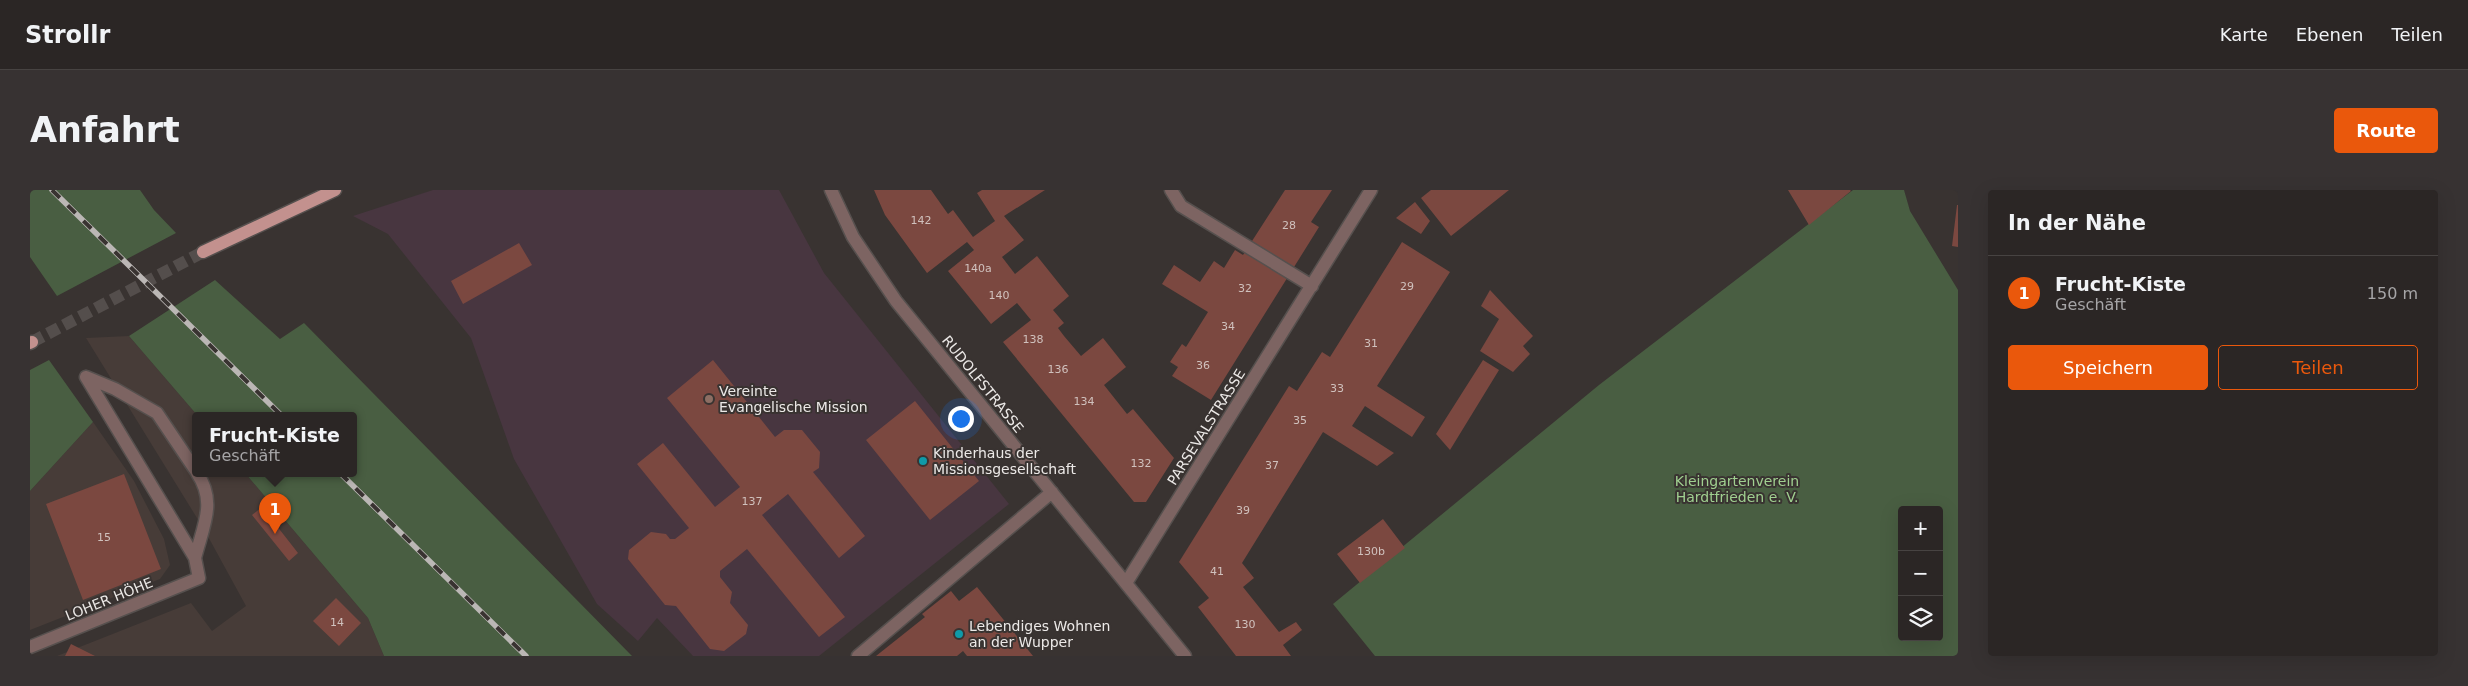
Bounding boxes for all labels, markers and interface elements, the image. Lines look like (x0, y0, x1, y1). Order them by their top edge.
text: Strollr (25, 21, 110, 49)
text: Karte (2220, 24, 2268, 45)
text: Ebenen (2296, 24, 2364, 45)
text: Teilen (2392, 24, 2443, 45)
button: Route (2334, 108, 2438, 153)
text: Anfahrt (30, 110, 180, 150)
text: In der Nähe (2008, 211, 2146, 235)
house number: 142 (911, 214, 932, 227)
house number: 28 (1282, 219, 1296, 232)
house number: 140a (964, 262, 992, 275)
text: Frucht-Kiste (2055, 273, 2186, 295)
house number: 29 (1400, 280, 1414, 293)
house number: 32 (1238, 282, 1252, 295)
text: 1 (2018, 284, 2030, 303)
text: 150 m (2367, 284, 2418, 303)
house number: 140 (989, 289, 1010, 302)
text: Geschäft (2055, 295, 2126, 314)
house number: 34 (1221, 320, 1235, 333)
street label: RUDOLFSTRASSE (939, 332, 1027, 436)
house number: 138 (1023, 333, 1044, 346)
house number: 31 (1364, 337, 1378, 350)
button: Speichern (2008, 345, 2208, 390)
button: Teilen (2218, 345, 2418, 390)
house number: 36 (1196, 359, 1210, 372)
house number: 136 (1048, 363, 1069, 376)
street label: PARSEVALSTRASSE (1164, 366, 1248, 488)
house number: 33 (1330, 382, 1344, 395)
place label: Vereinte Evangelische Mission (719, 383, 868, 415)
marker: Vereinte Evangelische Mission (703, 393, 715, 405)
house number: 134 (1074, 395, 1095, 408)
your location (948, 406, 974, 432)
popup (192, 412, 357, 477)
house number: 35 (1293, 414, 1307, 427)
text: Frucht-Kiste (209, 424, 340, 446)
place label: Kinderhaus der Missionsgesellschaft (933, 445, 1076, 477)
text: Geschäft (209, 446, 280, 465)
marker: Kinderhaus der Missionsgesellschaft (917, 455, 929, 467)
house number: 132 (1131, 457, 1152, 470)
house number: 37 (1265, 459, 1279, 472)
park label: Kleingartenverein Hardtfrieden e. V. (1675, 473, 1799, 505)
pin: 1 (259, 493, 291, 534)
house number: 137 (742, 495, 763, 508)
house number: 39 (1236, 504, 1250, 517)
map controls (1898, 506, 1943, 641)
button: + (1898, 506, 1943, 551)
house number: 15 (97, 531, 111, 544)
house number: 130b (1357, 545, 1385, 558)
button: − (1898, 551, 1943, 596)
house number: 41 (1210, 565, 1224, 578)
street label: LOHER HÖHE (63, 573, 155, 624)
button: layers (1898, 596, 1943, 641)
house number: 14 (330, 616, 344, 629)
place label: Lebendiges Wohnen an der Wupper (969, 618, 1110, 650)
house number: 130 (1235, 618, 1256, 631)
marker: Lebendiges Wohnen an der Wupper (953, 628, 965, 640)

